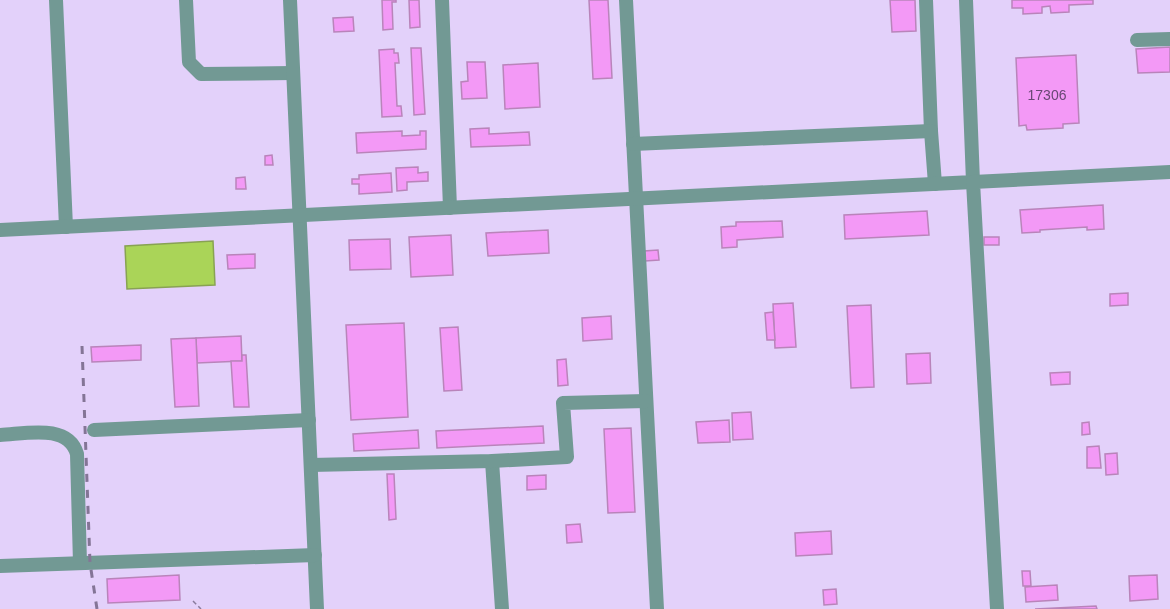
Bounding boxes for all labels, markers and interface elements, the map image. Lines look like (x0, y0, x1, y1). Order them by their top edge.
house number: 17306 (1028, 87, 1067, 103)

